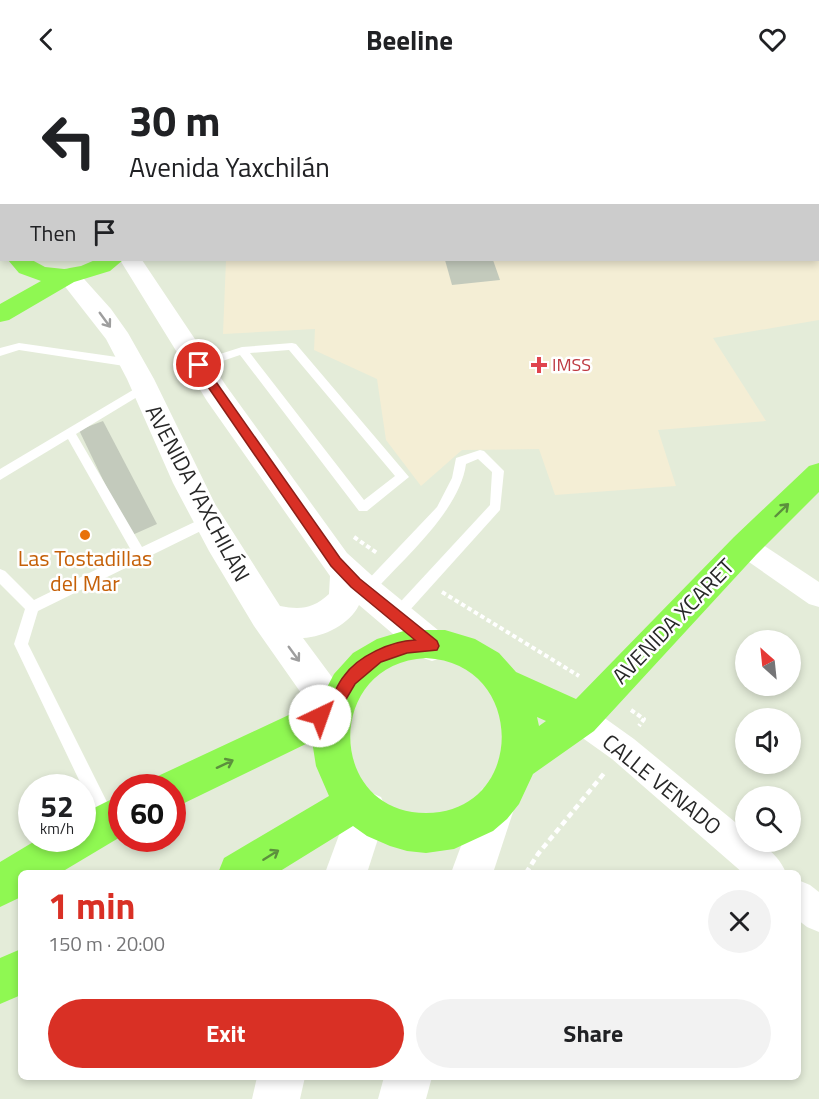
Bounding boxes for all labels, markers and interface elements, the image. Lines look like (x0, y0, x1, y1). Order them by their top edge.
text: Beeline (366, 19, 453, 60)
icon: back (30, 23, 63, 56)
icon: heart (756, 23, 789, 56)
text: 30 m (129, 88, 221, 152)
icon: left (30, 102, 108, 180)
text: Avenida Yaxchilán (129, 146, 330, 187)
text: Then (30, 216, 76, 250)
icon: arrive (88, 216, 121, 249)
one-way arrow (99, 312, 112, 328)
pin (173, 339, 224, 390)
icon: arrive (182, 348, 215, 381)
place label: IMSS (552, 351, 591, 378)
marker: IMSS (530, 356, 548, 374)
street label: AVENIDA YAXCHILÁN (137, 398, 259, 588)
one-way arrow (774, 503, 789, 518)
marker: Las Tostadillas del Mar (78, 528, 92, 542)
place label: Las Tostadillas del Mar (18, 541, 152, 600)
street label: AVENIDA XCARET (604, 550, 742, 692)
north arrow (735, 630, 801, 696)
map controls (735, 630, 801, 852)
one-way arrow (288, 645, 300, 661)
position arrow (288, 684, 352, 748)
button: sound (735, 708, 801, 774)
street label: CALLE VENADO (595, 725, 729, 843)
one-way arrow (216, 758, 234, 770)
speed limit sign: 60 (108, 774, 186, 852)
text: 52 (40, 783, 74, 829)
button: search (735, 786, 801, 852)
text: km/h (40, 817, 74, 840)
one-way arrow (263, 848, 280, 861)
text: 1 min (48, 878, 135, 933)
button: close (708, 890, 771, 953)
text: 150 m · 20:00 (48, 928, 165, 959)
button: Exit (48, 999, 404, 1068)
button: Share (416, 999, 771, 1068)

